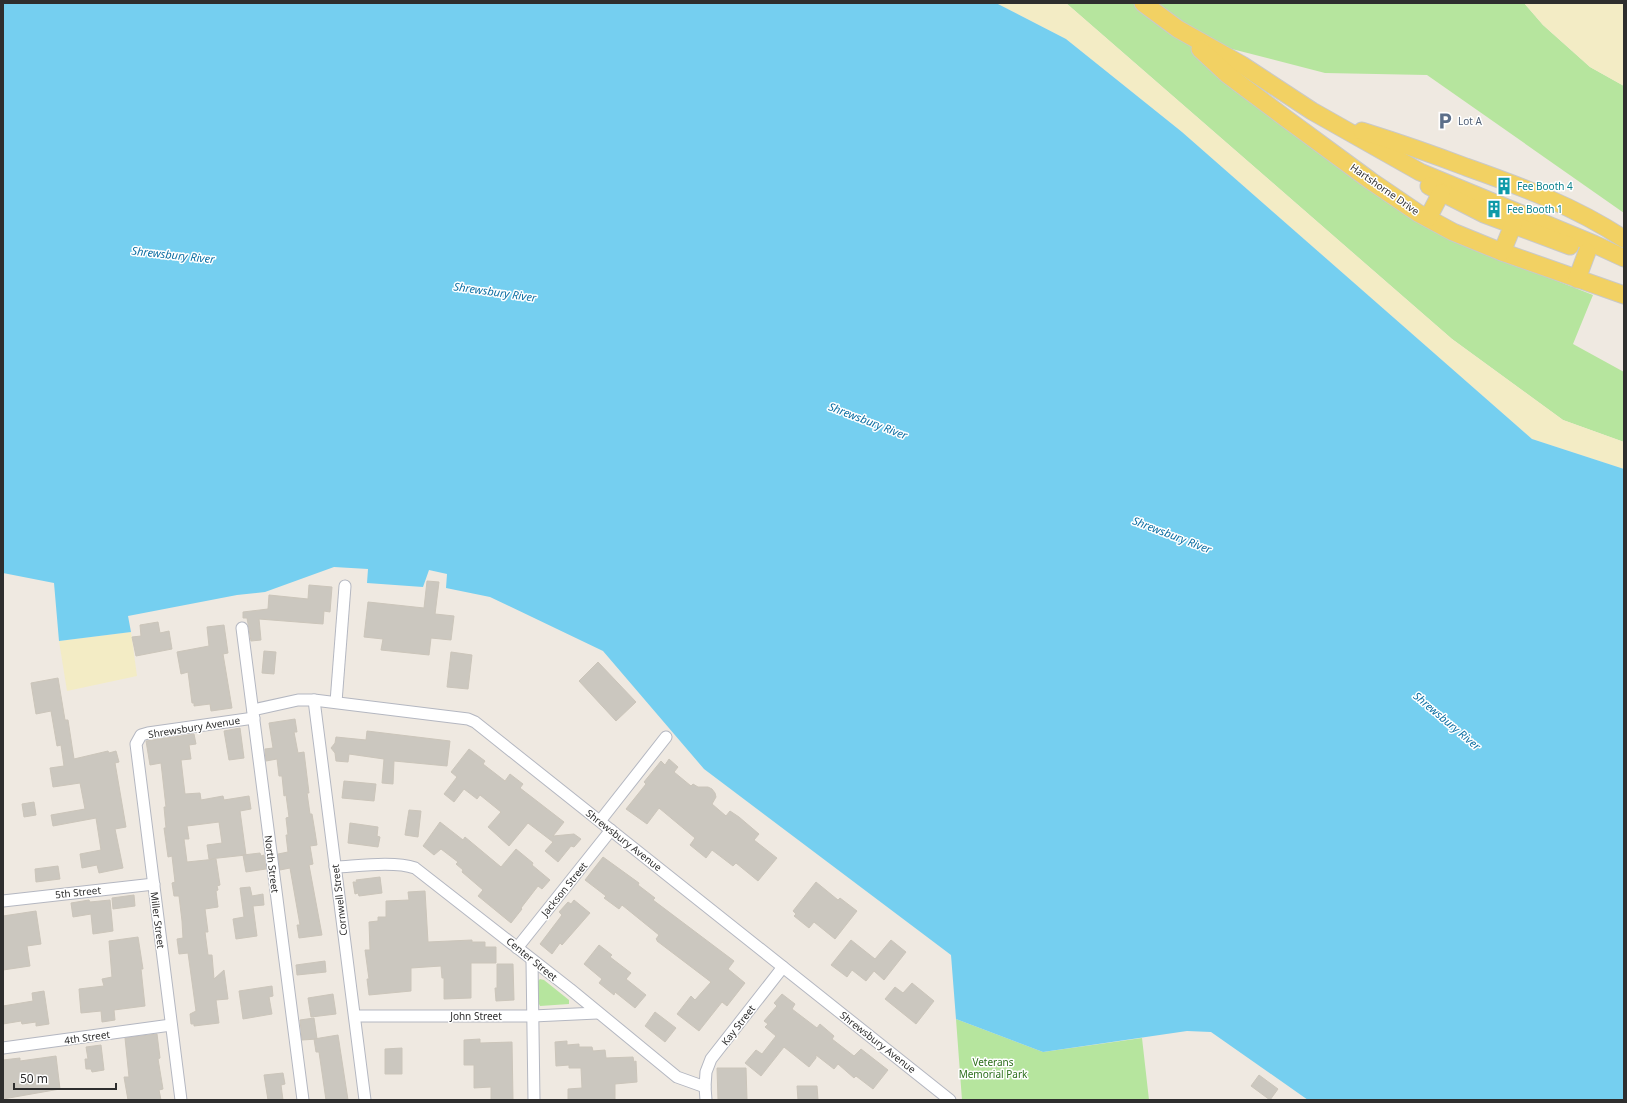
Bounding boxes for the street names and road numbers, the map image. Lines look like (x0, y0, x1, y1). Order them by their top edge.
street label: Hartshorne Drive (1348, 160, 1423, 218)
street label: Shrewsbury Avenue (147, 713, 241, 741)
street label: Shrewsbury Avenue (583, 806, 665, 874)
street label: North Street (262, 834, 283, 894)
street label: Jackson Street (537, 859, 590, 920)
street label: Cornwell Street (328, 863, 350, 937)
street label: 5th Street (54, 883, 102, 901)
street label: Miller Street (148, 891, 168, 950)
street label: Center Street (503, 934, 561, 984)
street label: Kay Street (718, 1002, 758, 1048)
street label: Shrewsbury Avenue (837, 1008, 919, 1076)
street label: John Street (449, 1009, 502, 1023)
street label: 4th Street (63, 1027, 111, 1047)

